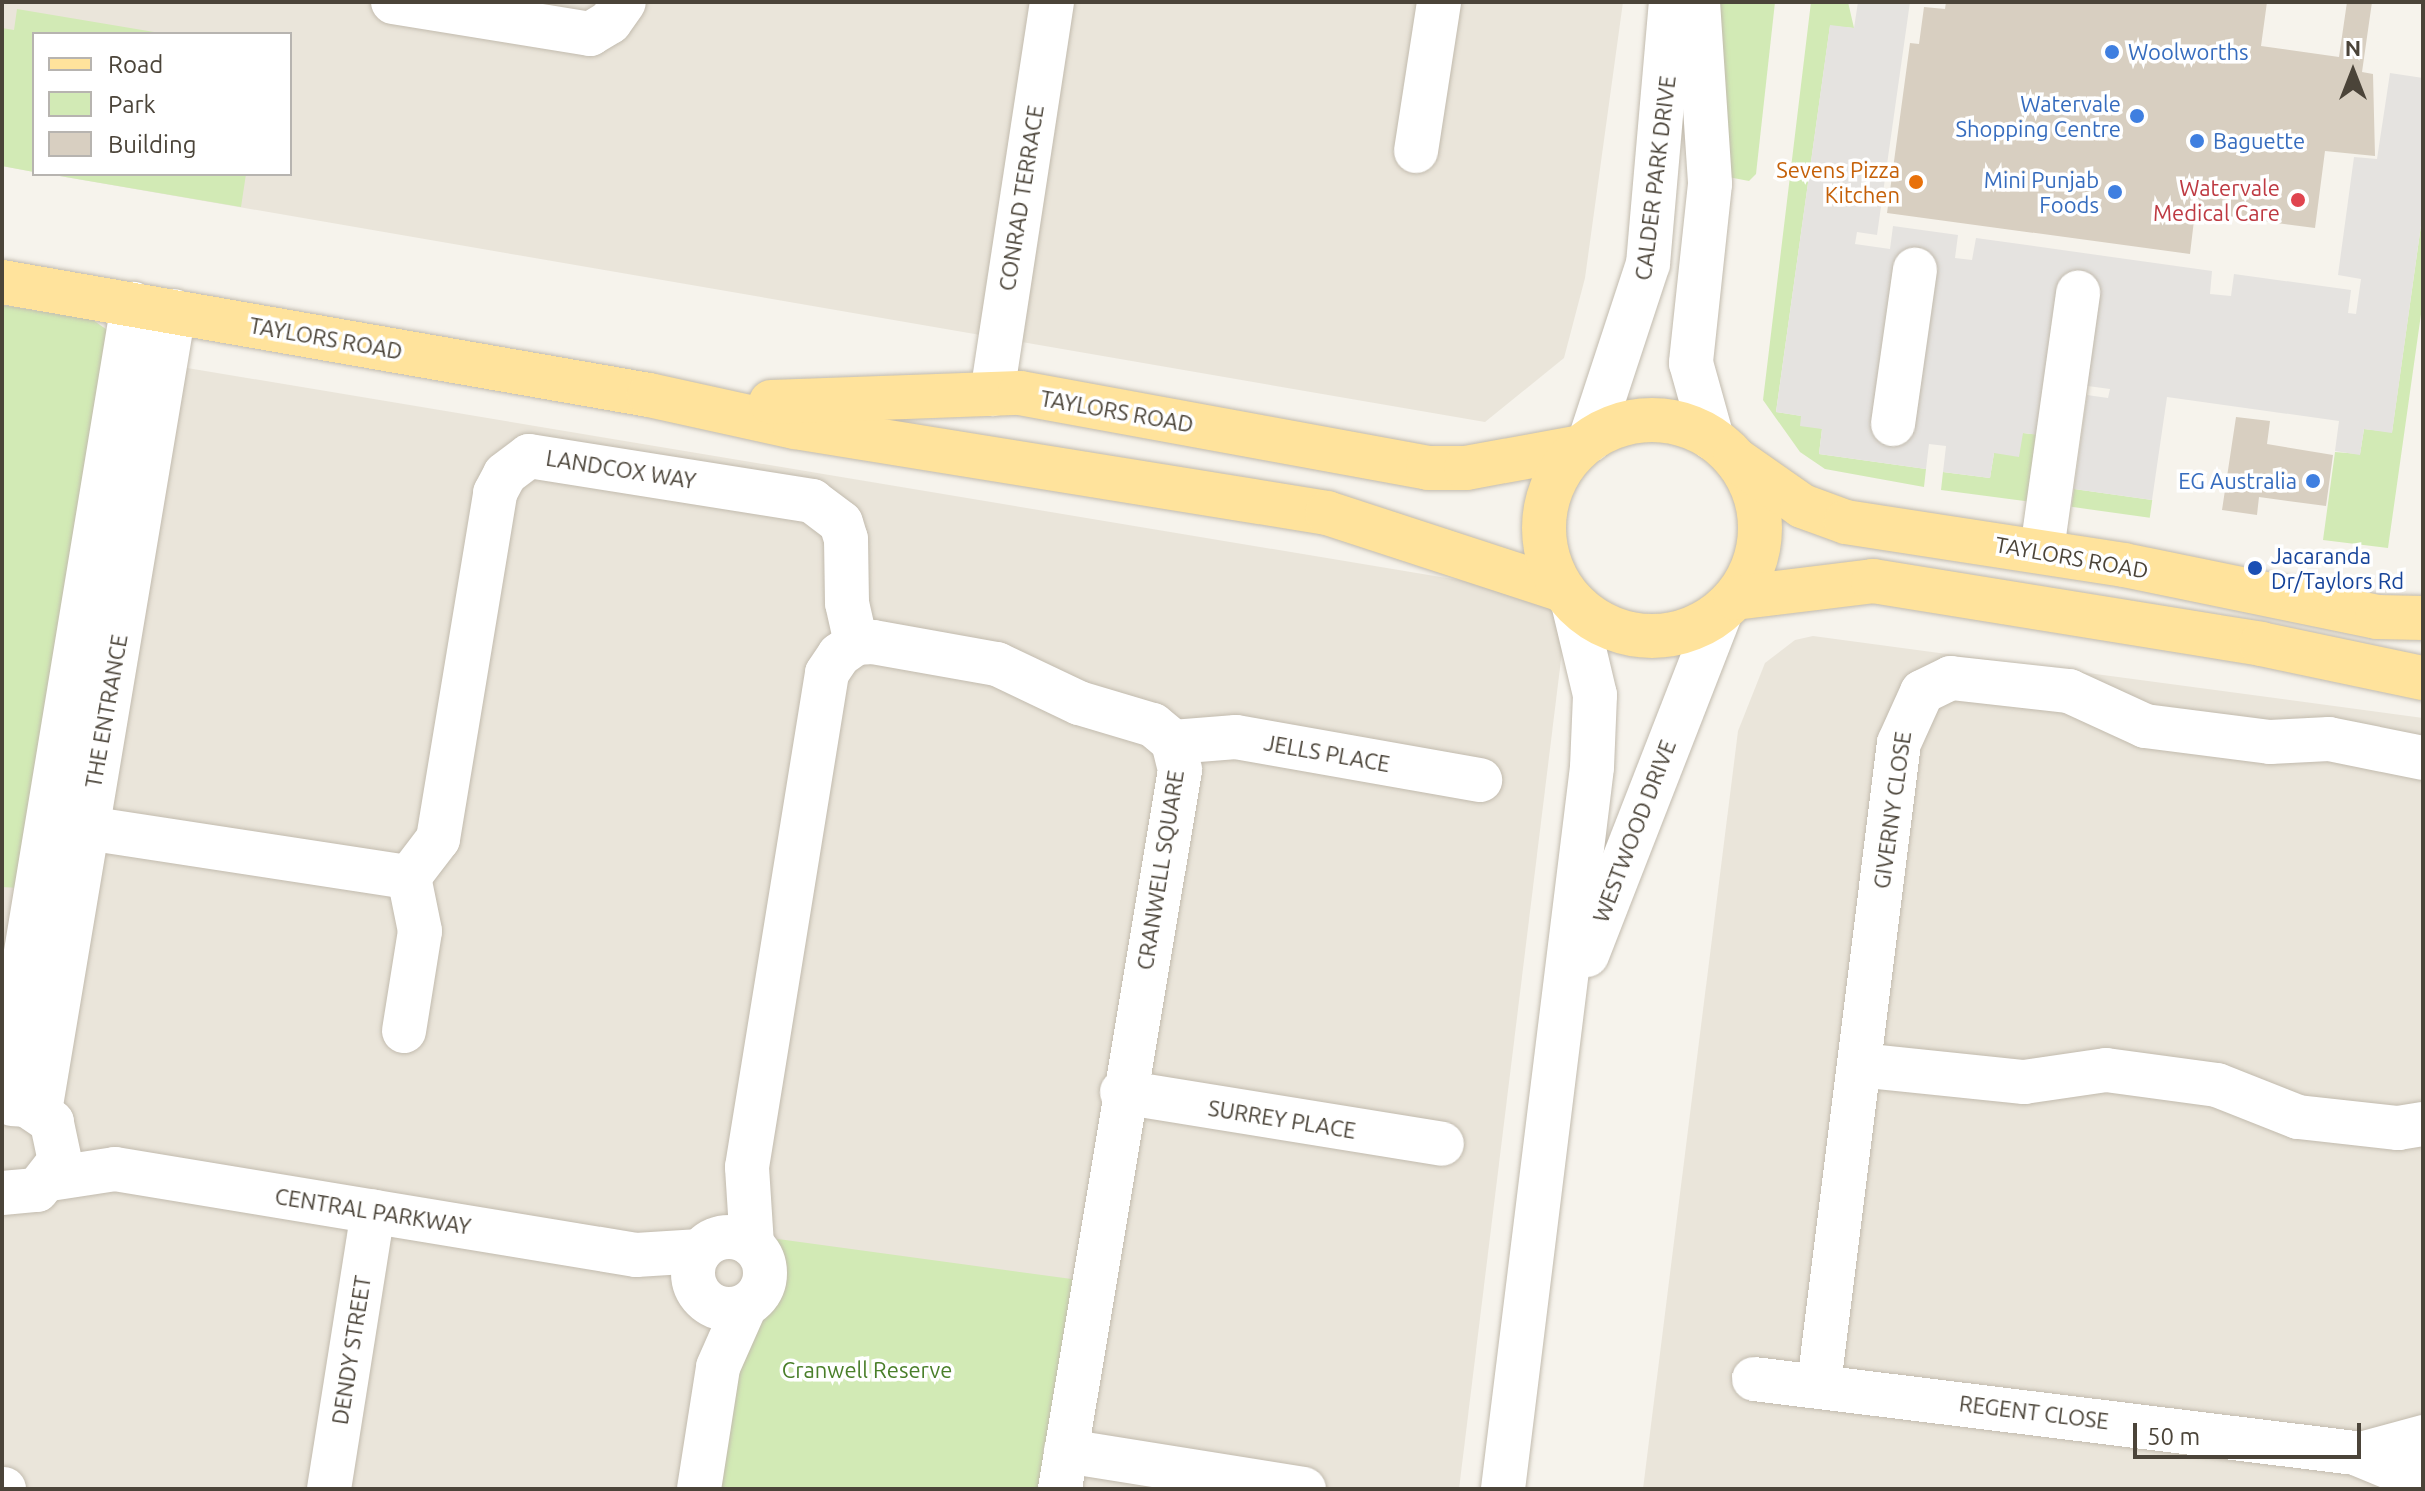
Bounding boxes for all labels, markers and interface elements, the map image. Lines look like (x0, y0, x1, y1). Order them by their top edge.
legend (32, 32, 292, 176)
north arrow (2313, 32, 2393, 112)
text: N (2345, 35, 2361, 60)
place label: Woolworths (2128, 39, 2249, 65)
marker: Woolworths (2103, 43, 2121, 61)
text: Road (108, 51, 163, 78)
street label: CALDER PARK DRIVE (1629, 74, 1681, 282)
place label: Watervale Shopping Centre (1955, 90, 2121, 142)
text: Park (108, 91, 156, 118)
street label: CONRAD TERRACE (993, 103, 1049, 293)
marker: Watervale Shopping Centre (2128, 107, 2146, 125)
place label: Baguette (2213, 128, 2305, 154)
text: Building (108, 131, 196, 158)
marker: Baguette (2188, 132, 2206, 150)
place label: Sevens Pizza Kitchen (1776, 156, 1900, 208)
place label: Mini Punjab Foods (1984, 166, 2099, 218)
marker: Sevens Pizza Kitchen (1907, 173, 1925, 191)
place label: Watervale Medical Care (2153, 174, 2280, 226)
marker: Mini Punjab Foods (2106, 183, 2124, 201)
marker: Watervale Medical Care (2287, 189, 2309, 211)
street label: TAYLORS ROAD (248, 312, 404, 364)
street label: TAYLORS ROAD (1039, 385, 1195, 437)
street label: LANDCOX WAY (544, 444, 698, 494)
place label: EG Australia (2178, 468, 2297, 494)
marker: EG Australia (2304, 472, 2322, 490)
street label: TAYLORS ROAD (1994, 531, 2150, 583)
place label: Jacaranda Dr/Taylors Rd (2271, 542, 2404, 594)
marker: Jacaranda Dr/Taylors Rd (2246, 559, 2264, 577)
street label: THE ENTRANCE (80, 632, 132, 790)
street label: JELLS PLACE (1262, 729, 1392, 777)
street label: GIVERNY CLOSE (1868, 730, 1916, 890)
street label: WESTWOOD DRIVE (1587, 736, 1681, 926)
street label: CRANWELL SQUARE (1131, 768, 1189, 972)
street label: SURREY PLACE (1206, 1094, 1358, 1144)
street label: CENTRAL PARKWAY (273, 1182, 473, 1240)
street label: DENDY STREET (326, 1274, 376, 1426)
park label: Cranwell Reserve (782, 1357, 952, 1383)
street label: REGENT CLOSE (1958, 1390, 2110, 1434)
scale bar (2137, 1407, 2365, 1457)
text: 50 m (2147, 1423, 2200, 1450)

